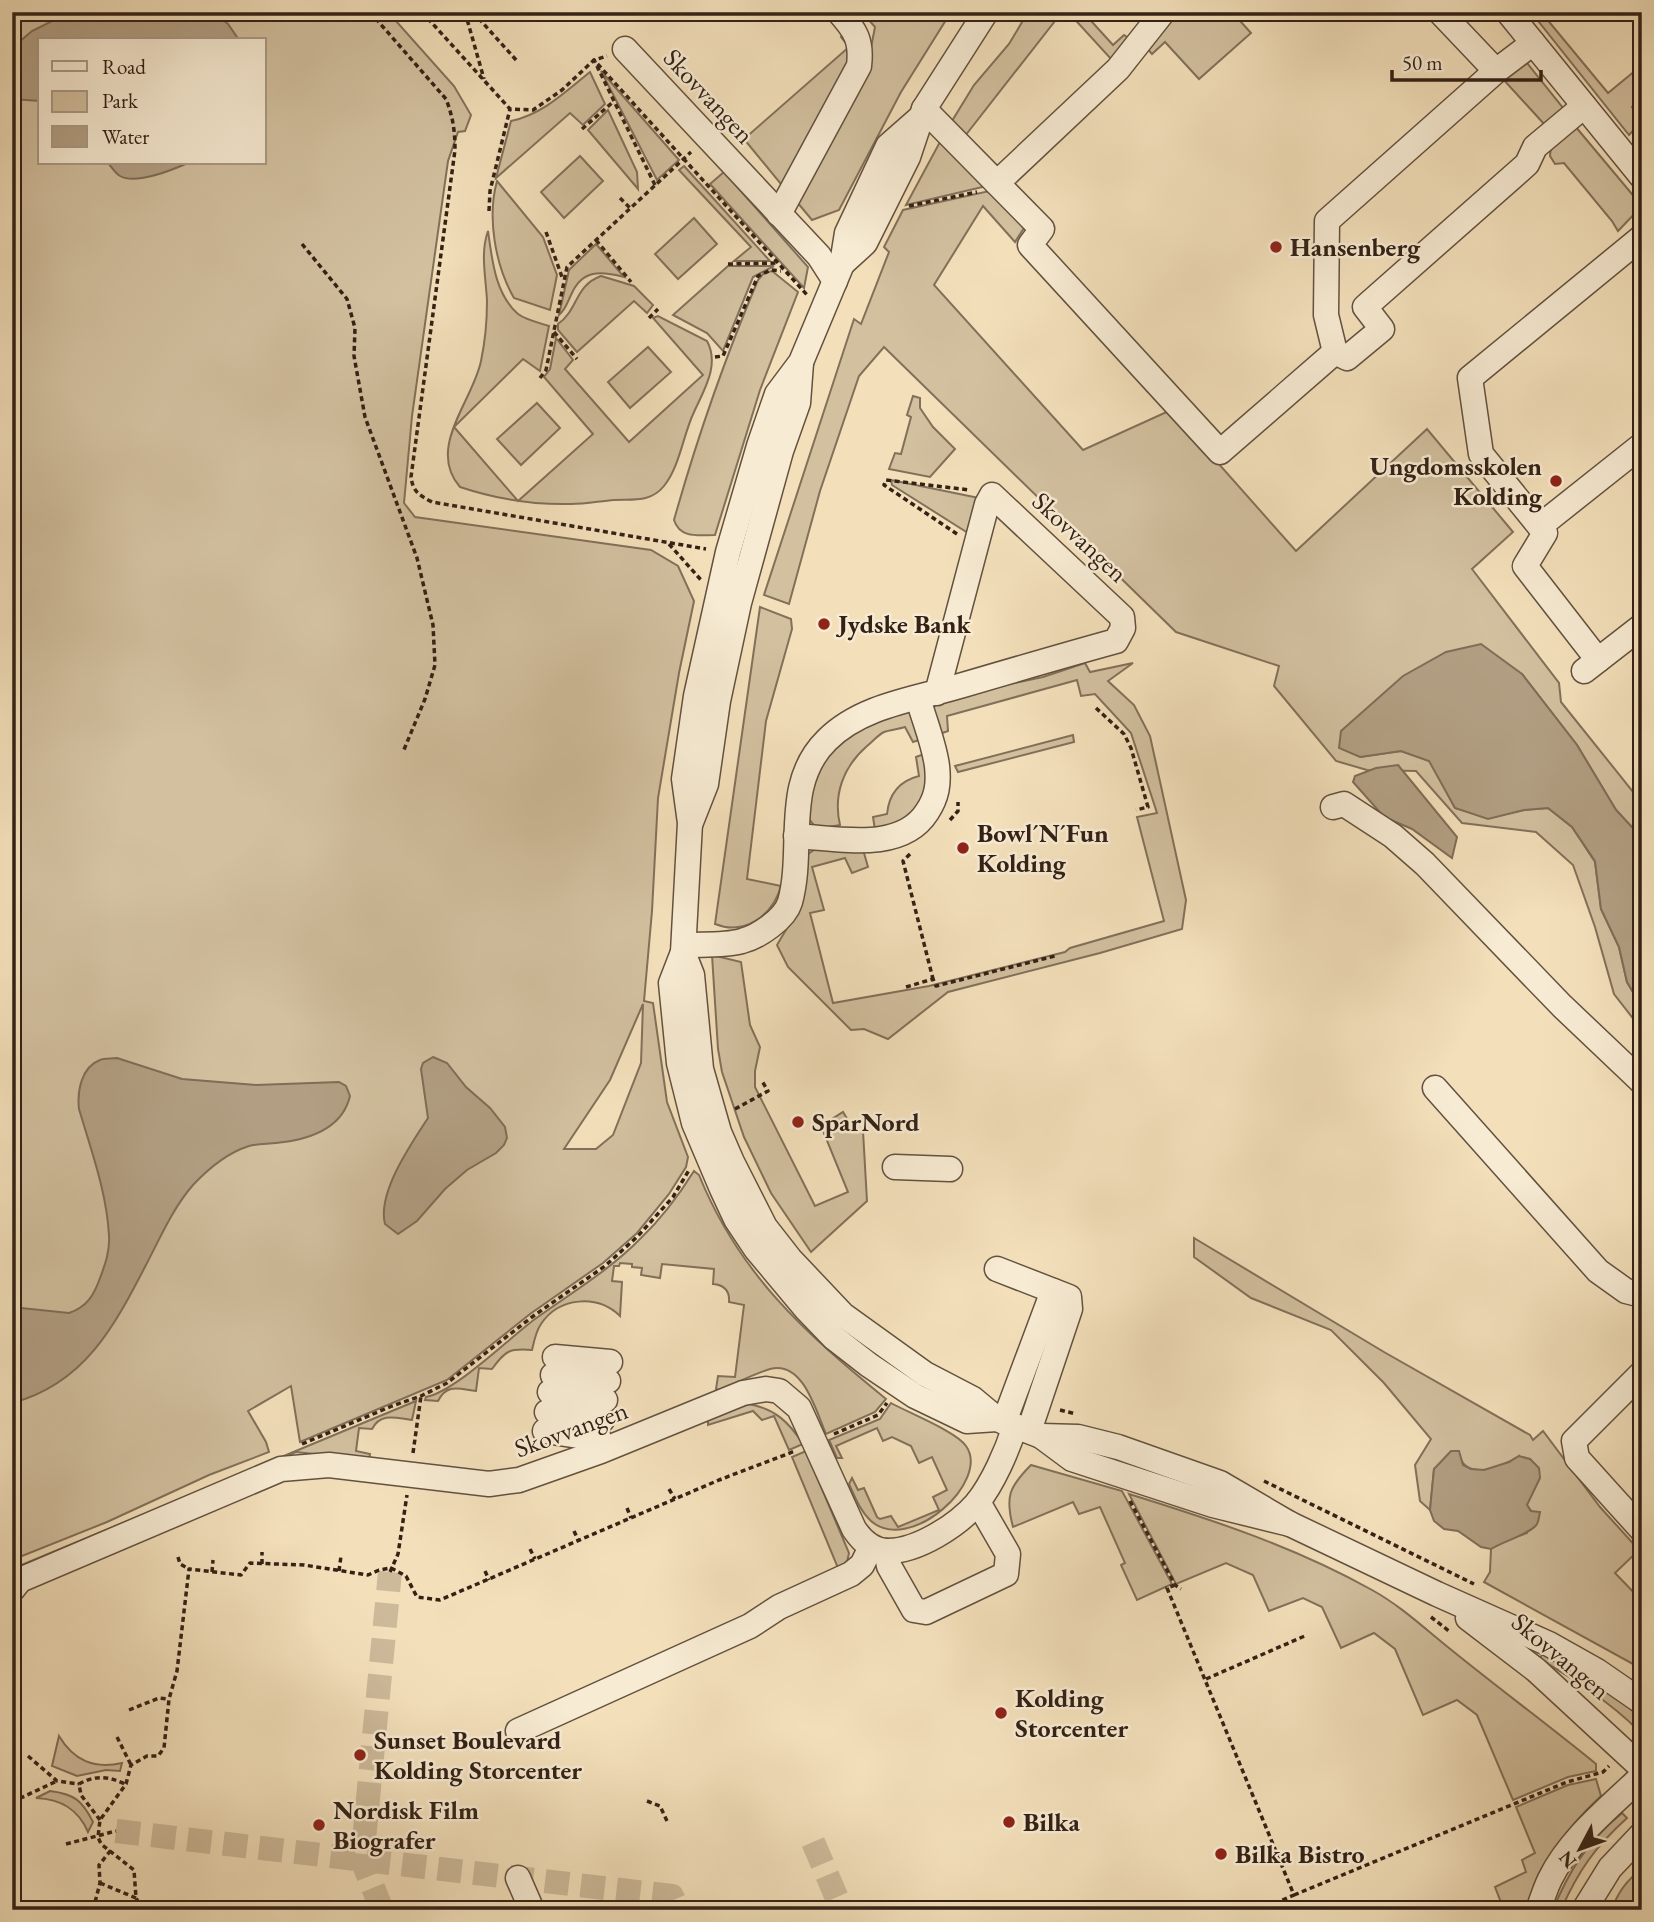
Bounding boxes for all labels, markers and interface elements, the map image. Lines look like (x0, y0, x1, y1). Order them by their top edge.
legend (38, 38, 266, 164)
scale bar (1392, 38, 1540, 82)
street label: Skovvangen (656, 41, 762, 151)
text: 50 m (1402, 49, 1443, 76)
text: Road (102, 53, 146, 80)
text: Park (102, 87, 139, 114)
text: Water (102, 123, 149, 150)
place label: Hansenberg (1290, 230, 1421, 264)
marker: Hansenberg (1268, 239, 1284, 255)
place label: Ungdomsskolen Kolding (1370, 449, 1543, 513)
marker: Ungdomsskolen Kolding (1548, 473, 1564, 489)
street label: Skovvangen (1025, 484, 1135, 590)
place label: Jydske Bank (835, 607, 971, 641)
marker: Jydske Bank (816, 616, 832, 632)
place label: Bowl´N´Fun Kolding (977, 816, 1109, 880)
marker: Bowl´N´Fun Kolding (955, 840, 971, 856)
place label: SparNord (812, 1105, 920, 1139)
marker: SparNord (790, 1114, 806, 1130)
street label: Skovvangen (510, 1393, 633, 1465)
street label: Skovvangen (1505, 1605, 1617, 1707)
place label: Kolding Storcenter (1015, 1681, 1128, 1745)
marker: Kolding Storcenter (993, 1705, 1009, 1721)
place label: Sunset Boulevard Kolding Storcenter (374, 1723, 582, 1787)
marker: Sunset Boulevard Kolding Storcenter (352, 1747, 368, 1763)
place label: Nordisk Film Biografer (333, 1793, 479, 1857)
place label: Bilka (1023, 1805, 1081, 1839)
marker: Bilka (1001, 1814, 1017, 1830)
north arrow (1546, 1814, 1616, 1884)
marker: Nordisk Film Biografer (311, 1817, 327, 1833)
place label: Bilka Bistro (1235, 1837, 1365, 1871)
text: N (1553, 1845, 1582, 1874)
marker: Bilka Bistro (1213, 1846, 1229, 1862)

